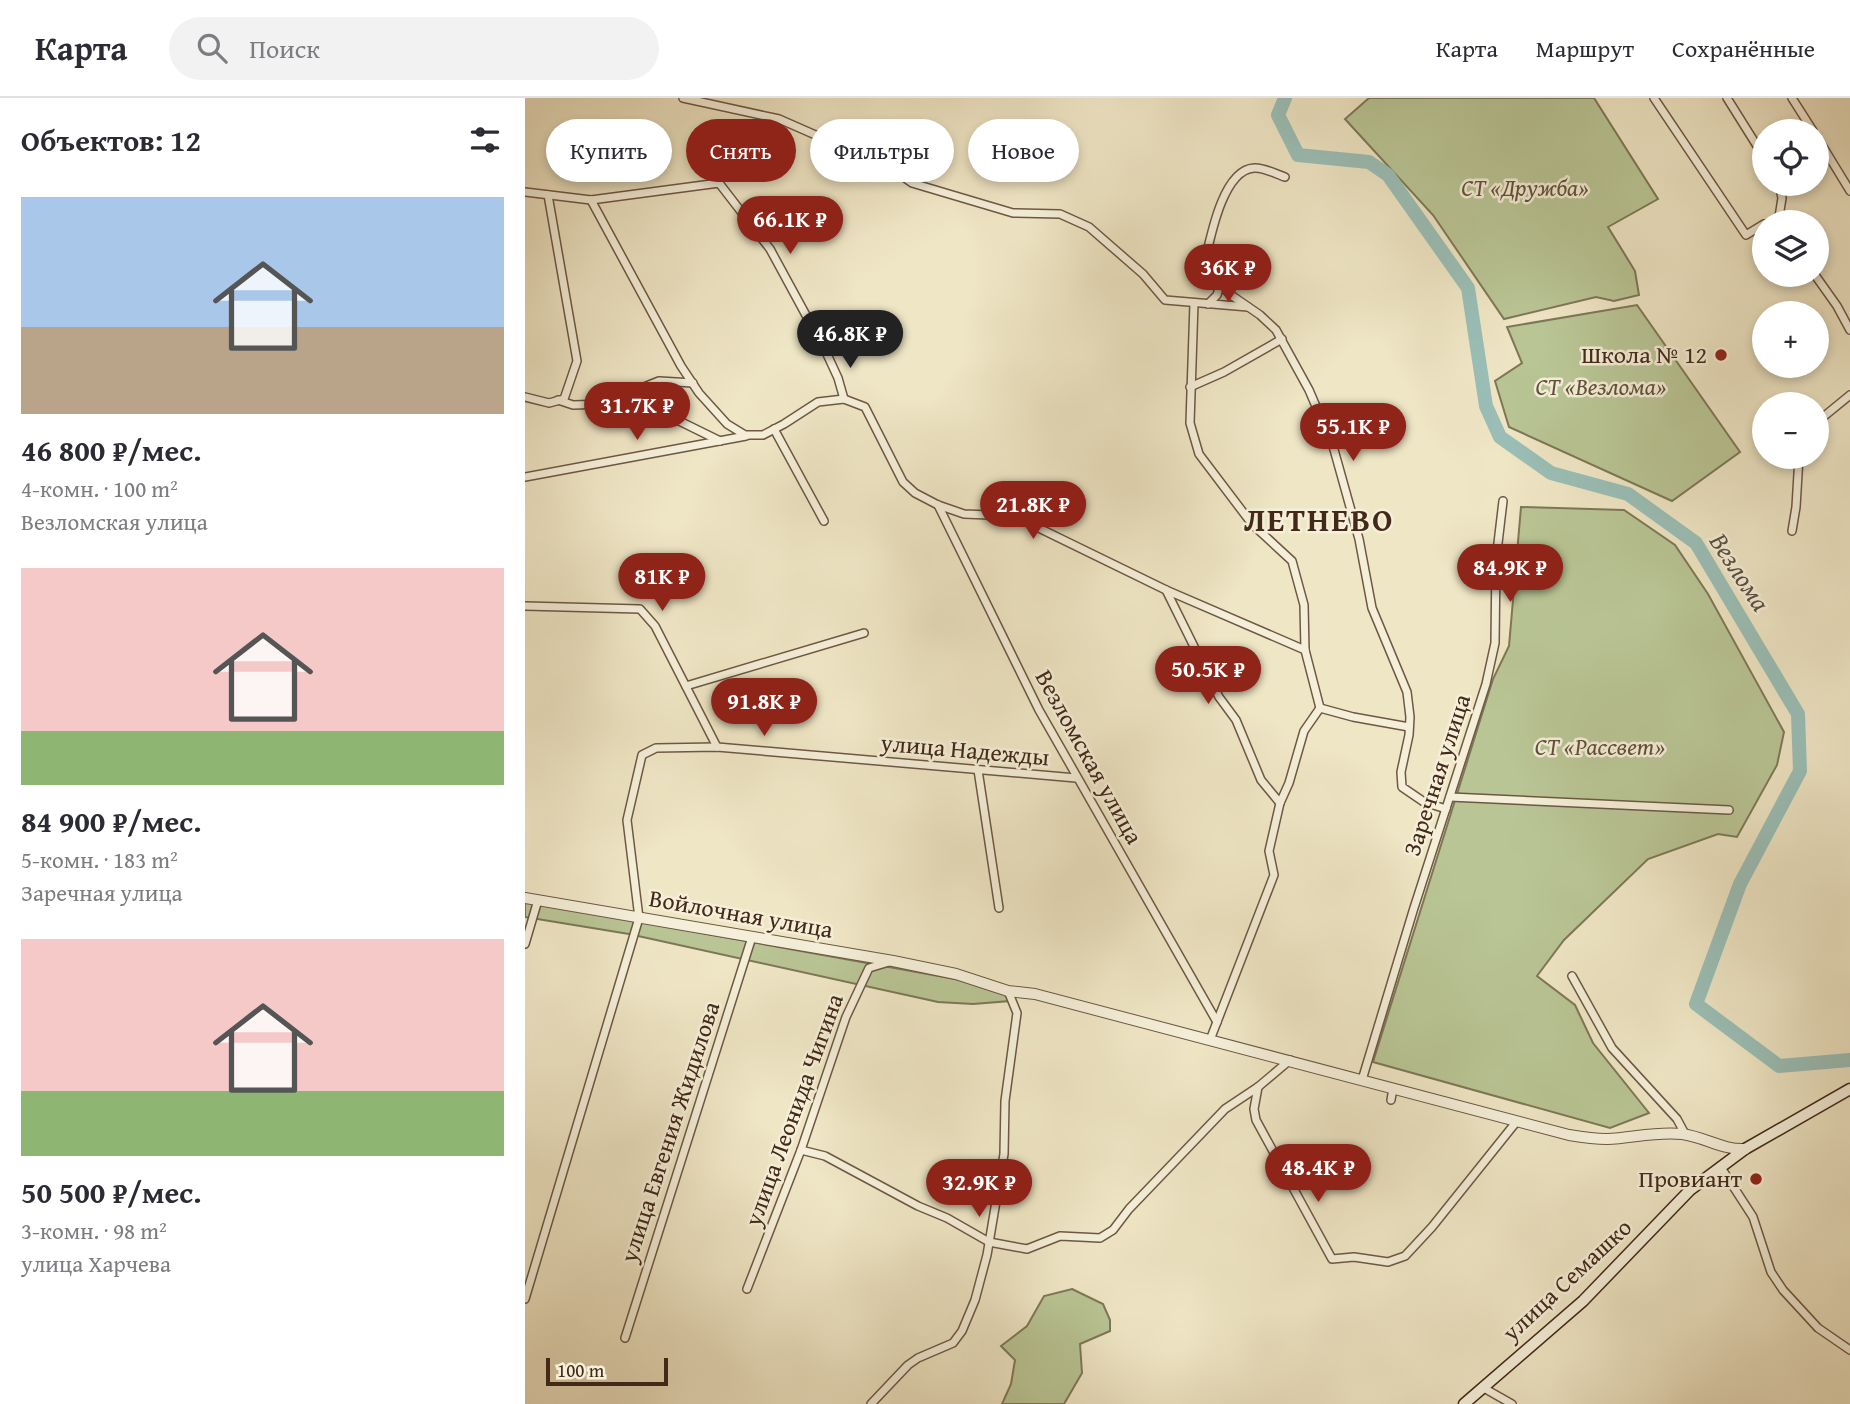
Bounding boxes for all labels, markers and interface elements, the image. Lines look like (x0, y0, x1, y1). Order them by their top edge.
search box (169, 17, 659, 80)
text: Карта (35, 24, 127, 72)
icon: search (193, 29, 231, 67)
text: Поиск (249, 29, 320, 68)
text: Карта (1436, 31, 1498, 66)
text: Маршрут (1536, 31, 1634, 66)
text: Сохранённые (1672, 31, 1815, 66)
text: Объектов: 12 (21, 118, 201, 162)
chip: Купить (546, 119, 672, 182)
chip: Снять (686, 119, 796, 182)
chip: Фильтры (810, 119, 954, 182)
chip: Новое (968, 119, 1079, 182)
map controls (1752, 119, 1829, 469)
button: locate (1752, 119, 1829, 196)
icon: filters (466, 121, 504, 159)
park label: СТ «Дружба» (1461, 170, 1589, 205)
pin: 66.1K ₽ (725, 197, 855, 256)
text: 66.1K ₽ (753, 202, 827, 235)
button: layers (1752, 210, 1829, 287)
icon: home (200, 243, 326, 369)
pin: 36K ₽ (1179, 244, 1277, 304)
text: 36K ₽ (1200, 250, 1256, 283)
button: + (1752, 301, 1829, 378)
pin: 46.8K ₽ (785, 310, 915, 370)
text: 46.8K ₽ (813, 316, 887, 349)
place label: Школа № 12 (1581, 337, 1707, 372)
marker: Школа № 12 (1713, 347, 1729, 363)
park label: СТ «Везлома» (1536, 369, 1666, 404)
pin: 31.7K ₽ (572, 382, 702, 442)
text: 31.7K ₽ (600, 388, 674, 421)
button: − (1752, 392, 1829, 469)
pin: 55.1K ₽ (1288, 404, 1418, 463)
text: 55.1K ₽ (1316, 409, 1390, 442)
text: 46 800 ₽/мес. (21, 428, 202, 472)
text: 4-комн. · 100 m² (21, 472, 178, 505)
pin: 21.8K ₽ (968, 482, 1098, 541)
text: 21.8K ₽ (996, 487, 1070, 520)
district label: ЛЕТНЕВО (1244, 496, 1394, 543)
text: Везломская улица (21, 505, 208, 538)
water label: Везлома (1700, 524, 1780, 619)
pin: 84.9K ₽ (1445, 545, 1575, 604)
text: 84.9K ₽ (1473, 550, 1547, 583)
pin: 81K ₽ (613, 554, 711, 613)
text: 81K ₽ (634, 559, 690, 592)
icon: home (200, 614, 326, 740)
pin: 50.5K ₽ (1143, 646, 1273, 706)
text: 50.5K ₽ (1171, 652, 1245, 685)
street label: Везломская улица (1027, 663, 1152, 851)
pin: 91.8K ₽ (699, 678, 829, 738)
text: 91.8K ₽ (727, 684, 801, 717)
street label: Заречная улица (1394, 689, 1479, 860)
street label: улица Надежды (878, 725, 1051, 774)
park label: СТ «Рассвет» (1535, 729, 1665, 764)
text: 84 900 ₽/мес. (21, 799, 202, 843)
text: 5-комн. · 183 m² (21, 843, 178, 876)
text: Заречная улица (21, 876, 182, 909)
street label: Войлочная улица (646, 880, 836, 947)
icon: home (200, 985, 326, 1111)
street label: улица Леонида Чигина (735, 988, 852, 1232)
street label: улица Евгения Жидилова (610, 996, 728, 1268)
pin: 48.4K ₽ (1253, 1144, 1383, 1204)
text: 48.4K ₽ (1281, 1150, 1355, 1183)
pin: 32.9K ₽ (914, 1160, 1044, 1219)
place label: Провиант (1638, 1161, 1742, 1196)
text: 32.9K ₽ (942, 1165, 1016, 1198)
text: 50 500 ₽/мес. (21, 1170, 202, 1214)
marker: Провиант (1748, 1171, 1764, 1187)
street label: улица Семашко (1493, 1210, 1639, 1350)
text: 3-комн. · 98 m² (21, 1214, 167, 1247)
text: улица Харчева (21, 1247, 171, 1280)
scale bar (546, 1355, 669, 1387)
text: 100 m (557, 1356, 604, 1384)

